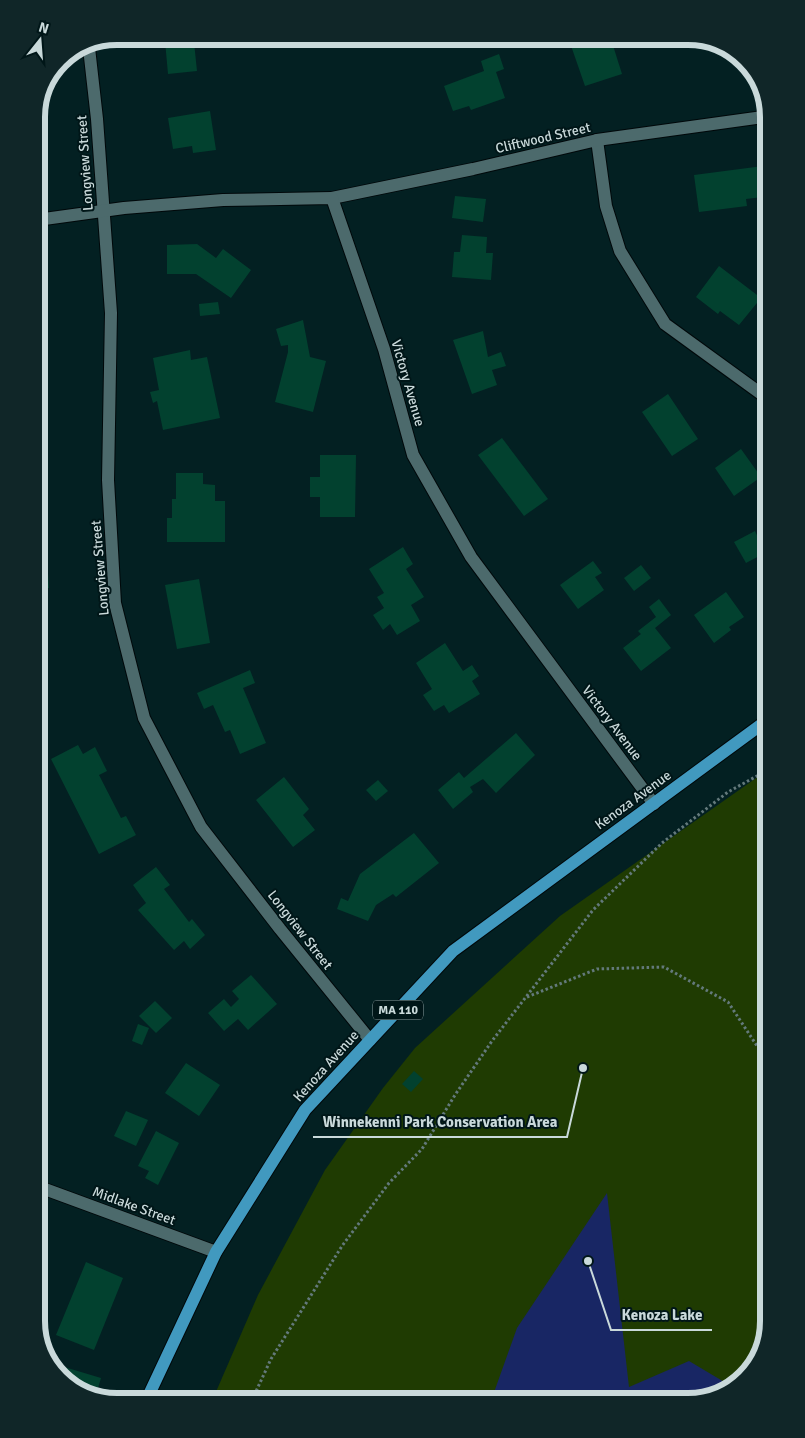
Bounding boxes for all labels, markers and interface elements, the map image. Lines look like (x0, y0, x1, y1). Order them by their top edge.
north arrow (15, 15, 65, 65)
text: N (37, 18, 51, 38)
street label: Longview Street (73, 115, 97, 211)
street label: Cliftwood Street (494, 119, 592, 157)
street label: Victory Avenue (388, 338, 428, 428)
street label: Longview Street (87, 519, 113, 616)
street label: Victory Avenue (578, 682, 646, 764)
street label: Kenoza Avenue (592, 767, 674, 833)
street label: Longview Street (264, 887, 336, 973)
road number: MA 110 (373, 1000, 423, 1020)
street label: Kenoza Avenue (290, 1027, 362, 1105)
callout: Winnekenni Park Conservation Area (313, 1107, 567, 1137)
text: Winnekenni Park Conservation Area (323, 1113, 558, 1131)
street label: Midlake Street (90, 1183, 178, 1229)
callout: Kenoza Lake (611, 1300, 712, 1330)
text: Kenoza Lake (622, 1306, 702, 1324)

